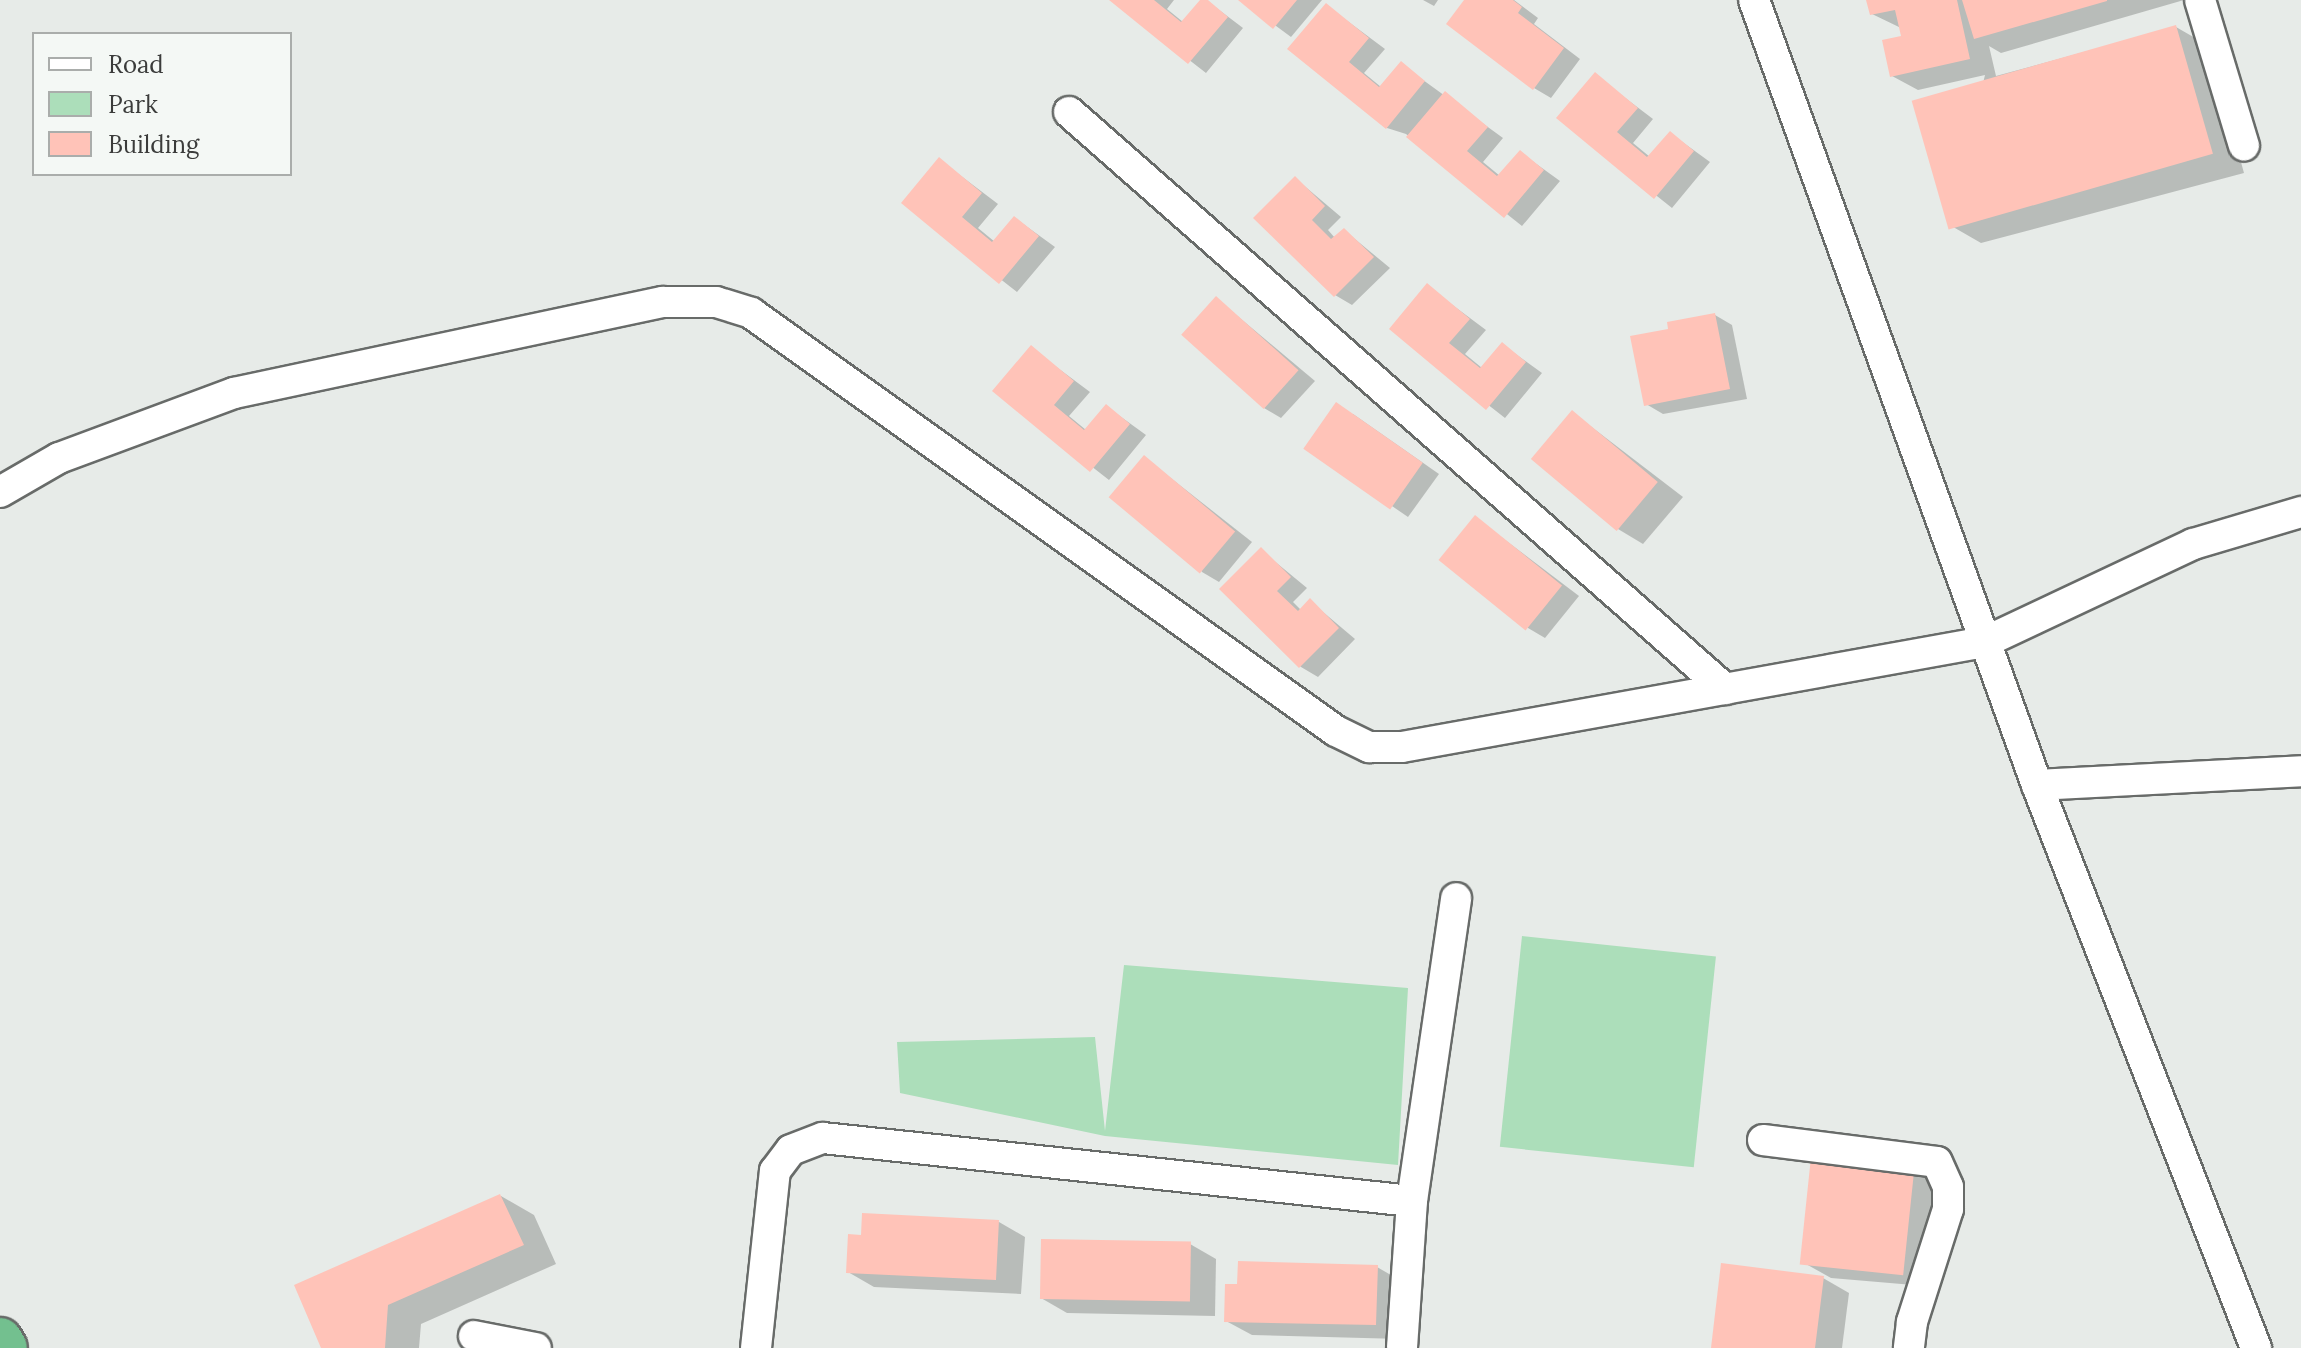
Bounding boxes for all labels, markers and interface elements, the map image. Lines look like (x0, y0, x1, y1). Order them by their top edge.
legend (32, 32, 292, 176)
text: Road (108, 49, 164, 80)
text: Park (108, 89, 158, 120)
text: Building (108, 129, 199, 160)

